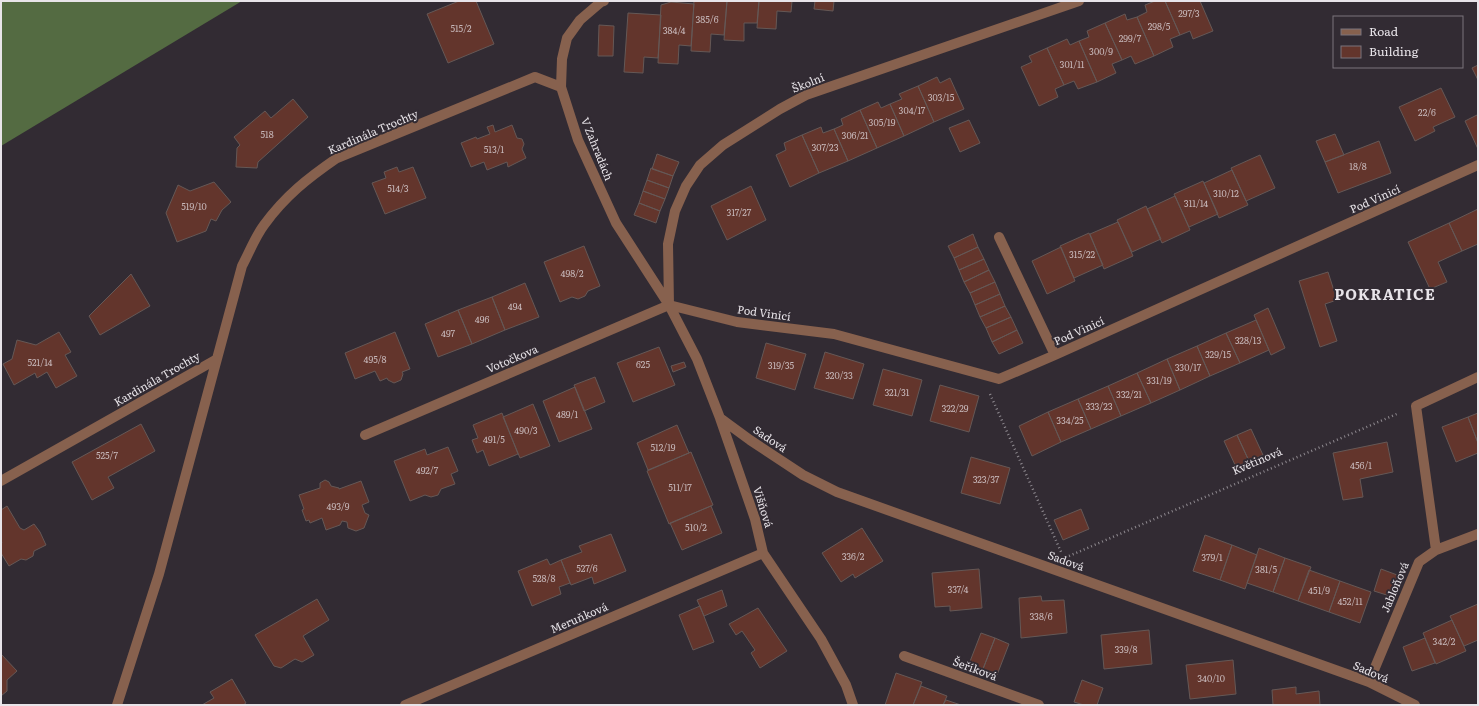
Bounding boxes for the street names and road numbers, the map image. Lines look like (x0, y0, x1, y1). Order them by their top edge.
street label: Školní (789, 68, 827, 96)
street label: Kardinála Trochty (325, 105, 421, 157)
street label: V Zahradách (578, 115, 618, 183)
street label: Pod Vinicí (1347, 180, 1403, 216)
street label: Pod Vinicí (736, 300, 792, 324)
street label: Pod Vinicí (1051, 312, 1107, 348)
street label: Votočkova (483, 340, 540, 376)
street label: Kardinála Trochty (111, 347, 203, 409)
street label: Sadová (751, 421, 791, 455)
street label: Květinová (1229, 442, 1284, 478)
street label: Višňová (750, 484, 778, 529)
street label: Sadová (1046, 546, 1087, 574)
street label: Jabloňová (1376, 559, 1412, 614)
street label: Meruňková (547, 598, 610, 636)
street label: Šeříková (951, 653, 1000, 683)
street label: Sadová (1351, 656, 1392, 686)

